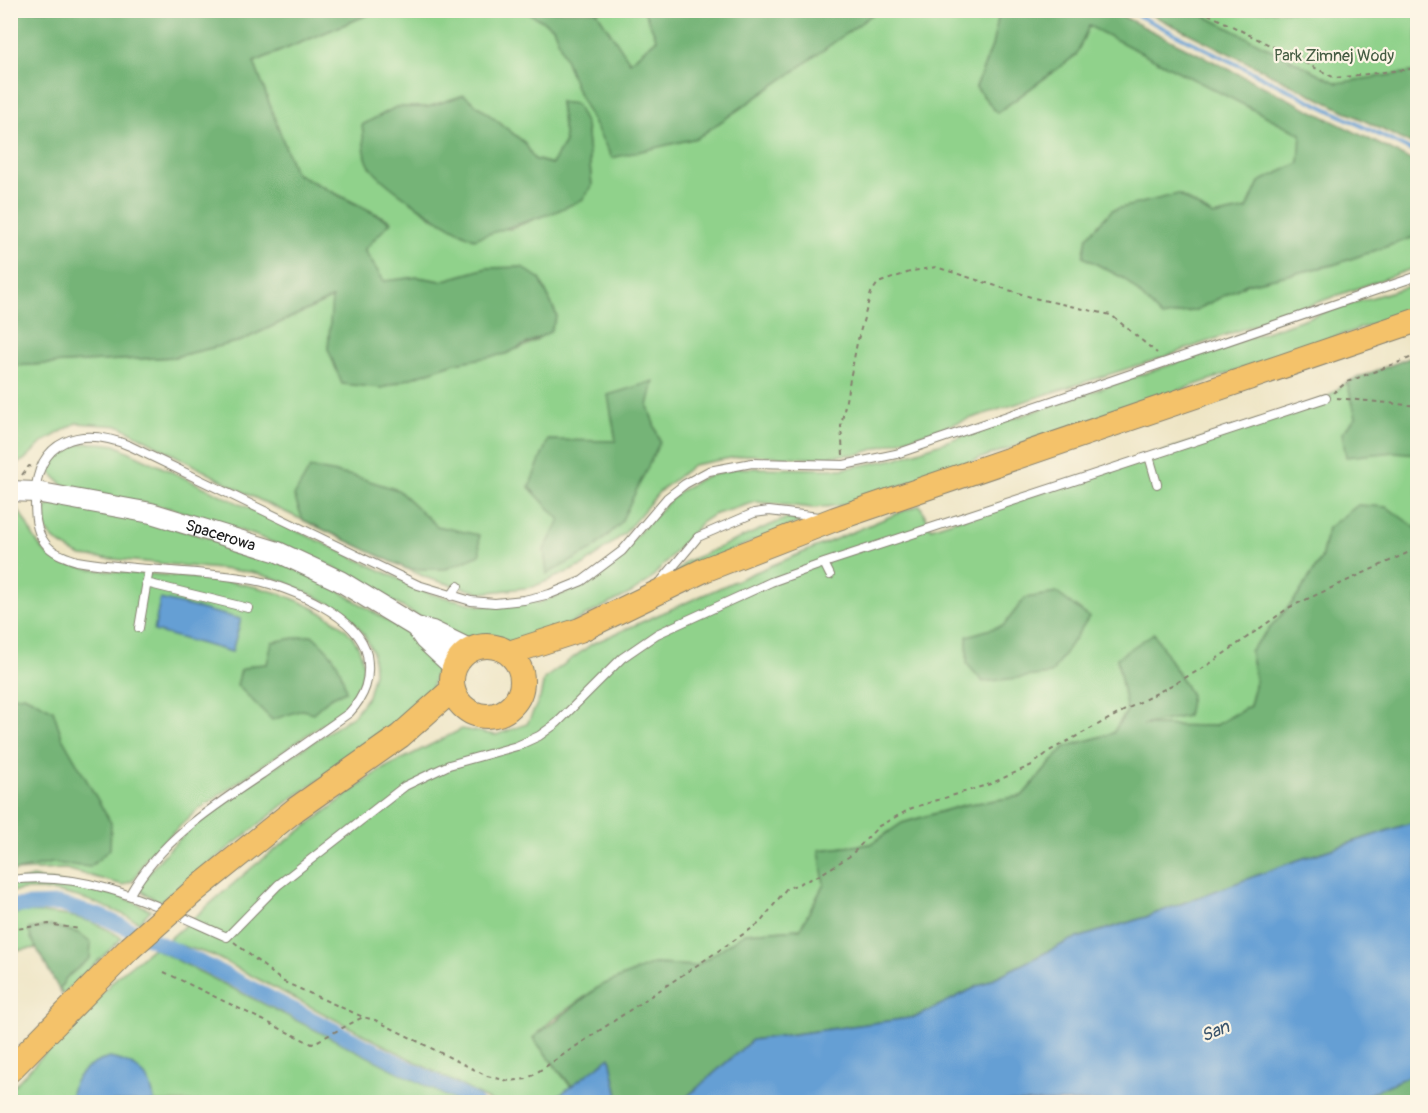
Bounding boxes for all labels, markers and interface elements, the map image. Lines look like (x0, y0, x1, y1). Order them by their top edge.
park label: Park Zimnej Wody (1274, 46, 1394, 66)
street label: Spacerowa (183, 515, 258, 556)
water label: San (1198, 1015, 1233, 1047)

